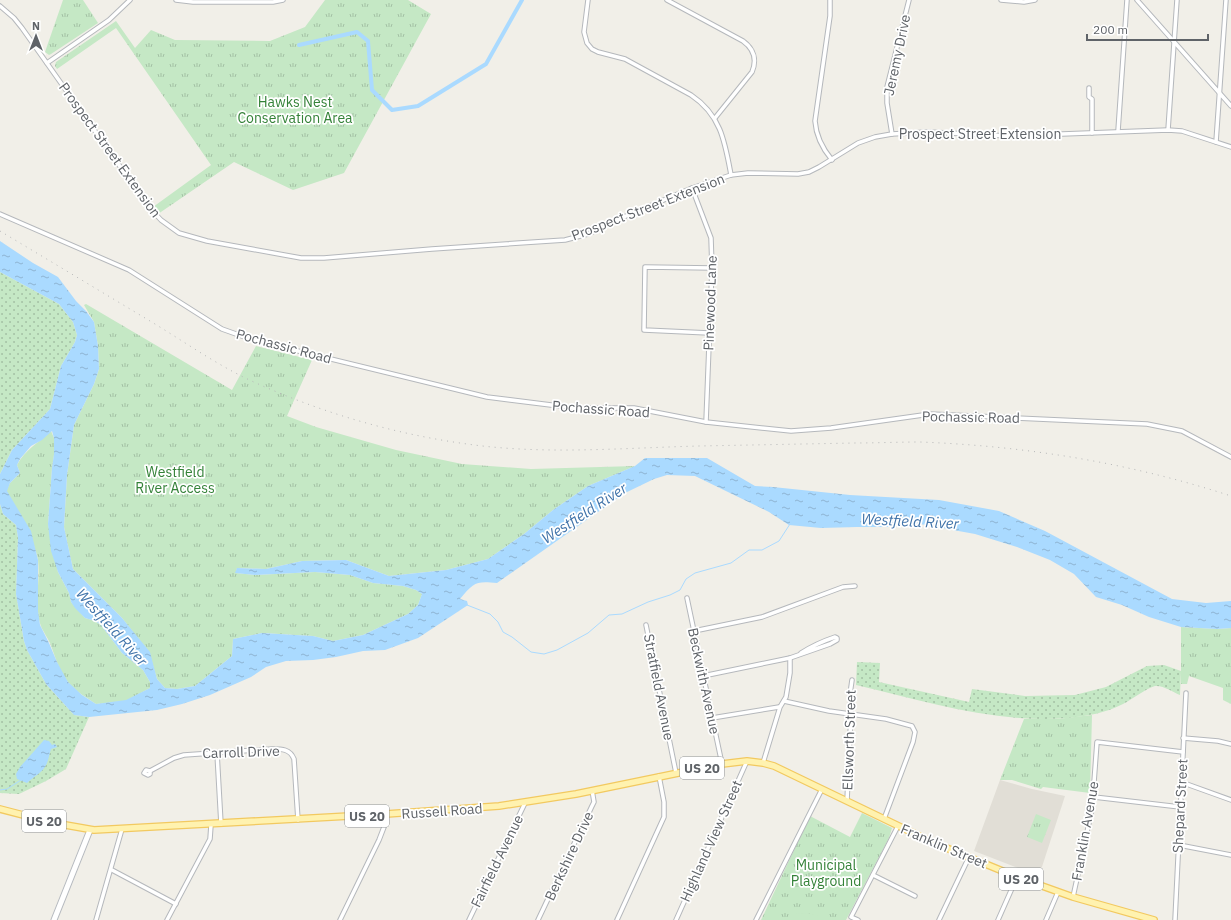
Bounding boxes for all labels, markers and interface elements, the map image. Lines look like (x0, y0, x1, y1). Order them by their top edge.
street label: Jeremy Drive (880, 12, 914, 97)
north arrow (16, 16, 56, 56)
scale bar (1087, 16, 1208, 42)
text: N (32, 19, 40, 33)
text: 200 m (1093, 22, 1128, 37)
street label: Prospect Street Extension (55, 79, 165, 221)
park label: Hawks Nest Conservation Area (237, 93, 353, 127)
street label: Prospect Street Extension (899, 125, 1061, 143)
street label: Prospect Street Extension (569, 169, 727, 245)
street label: Pinewood Lane (699, 255, 721, 351)
street label: Pochassic Road (234, 325, 334, 367)
street label: Pochassic Road (551, 397, 651, 421)
street label: Pochassic Road (922, 407, 1020, 427)
park label: Westfield River Access (135, 463, 215, 497)
water label: Westfield River (538, 478, 631, 548)
water label: Westfield River (861, 509, 960, 533)
water label: Westfield River (72, 584, 152, 670)
street label: Beckwith Avenue (684, 626, 724, 736)
street label: Stratfield Avenue (640, 632, 678, 742)
street label: Ellsworth Street (838, 689, 860, 791)
street label: Carroll Drive (202, 742, 280, 762)
road number: US 20 (680, 757, 724, 779)
street label: Shepard Street (1169, 758, 1191, 854)
street label: Highland View Street (676, 777, 746, 905)
street label: Franklin Avenue (1067, 780, 1103, 882)
street label: Russell Road (401, 799, 483, 823)
road number: US 20 (345, 805, 389, 827)
street label: Berkshire Drive (541, 808, 598, 903)
road number: US 20 (22, 810, 66, 832)
street label: Fairfield Avenue (467, 811, 527, 910)
street label: Franklin Street (898, 820, 990, 872)
park label: Municipal Playground (791, 856, 861, 890)
road number: US 20 (999, 868, 1043, 890)

